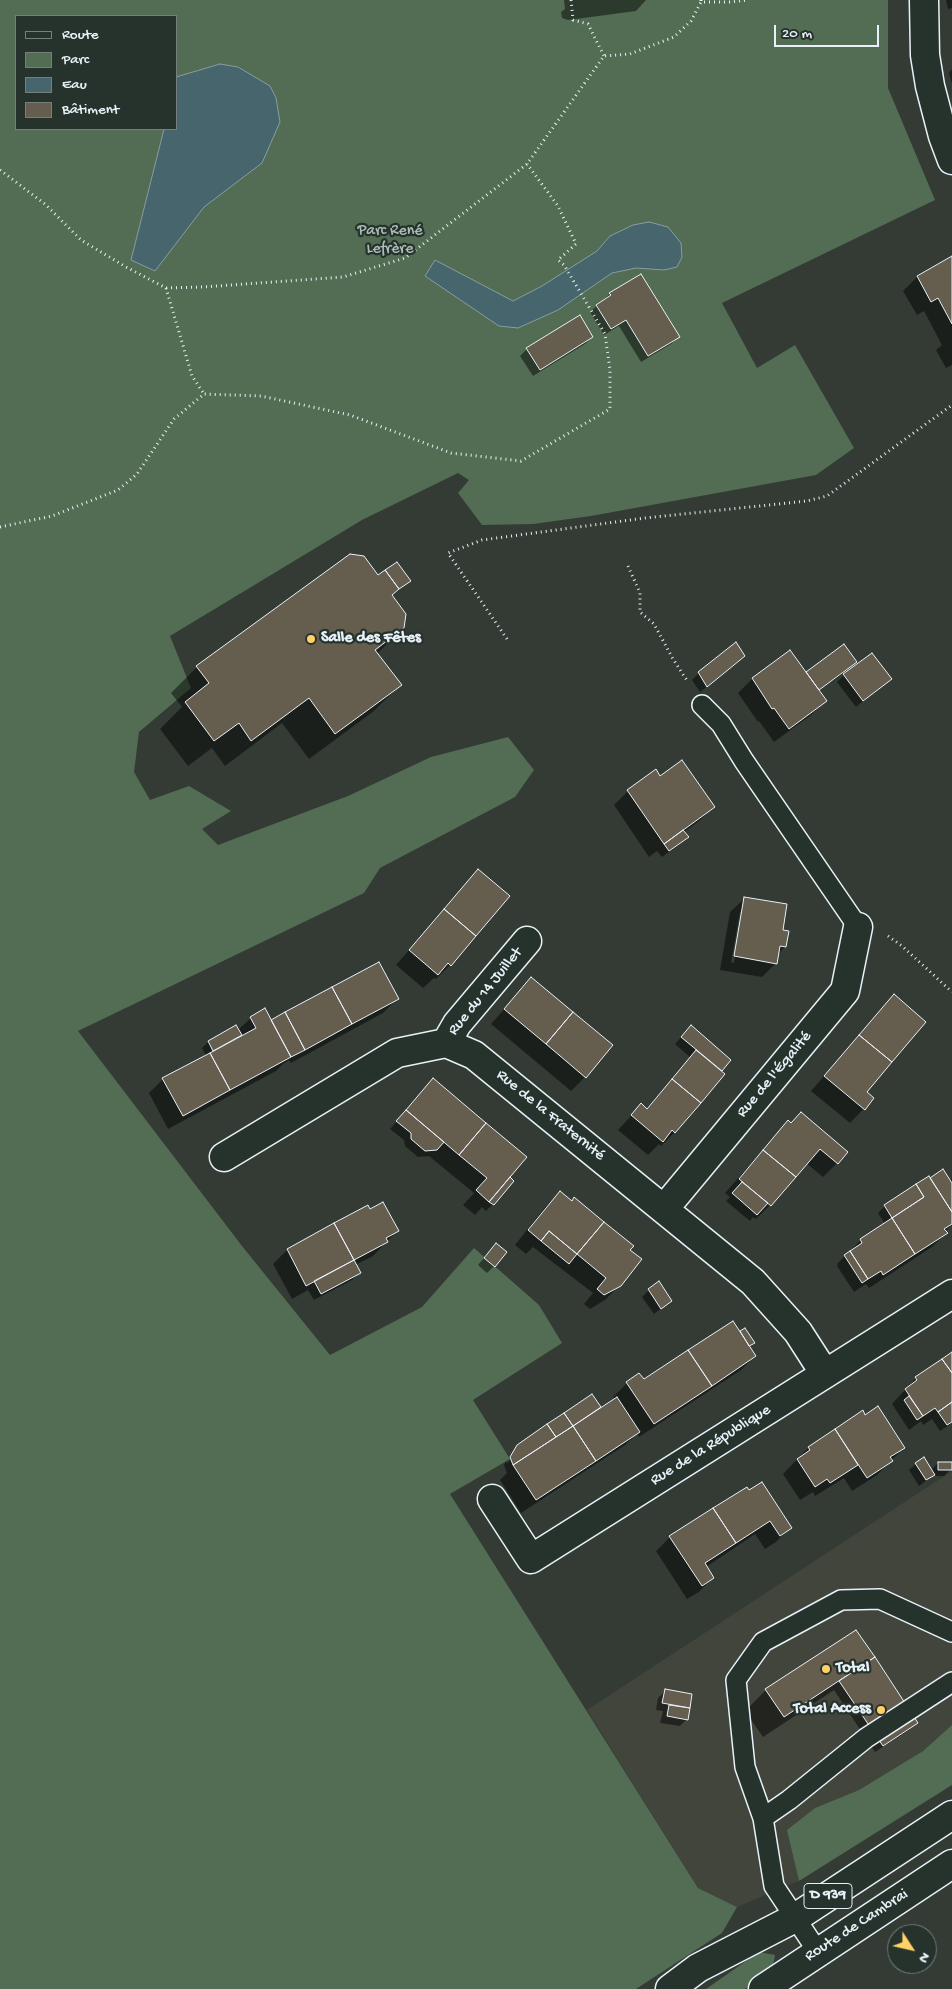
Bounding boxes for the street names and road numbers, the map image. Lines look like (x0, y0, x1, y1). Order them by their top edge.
street label: Rue du 14 Juillet (445, 944, 527, 1040)
street label: Rue de l'Égalité (733, 1028, 817, 1122)
street label: Rue de la Fraternité (492, 1066, 608, 1166)
street label: Rue de la République (647, 1401, 775, 1491)
road number: D 939 (804, 1884, 852, 1908)
street label: Route de Cambrai (802, 1885, 912, 1967)

